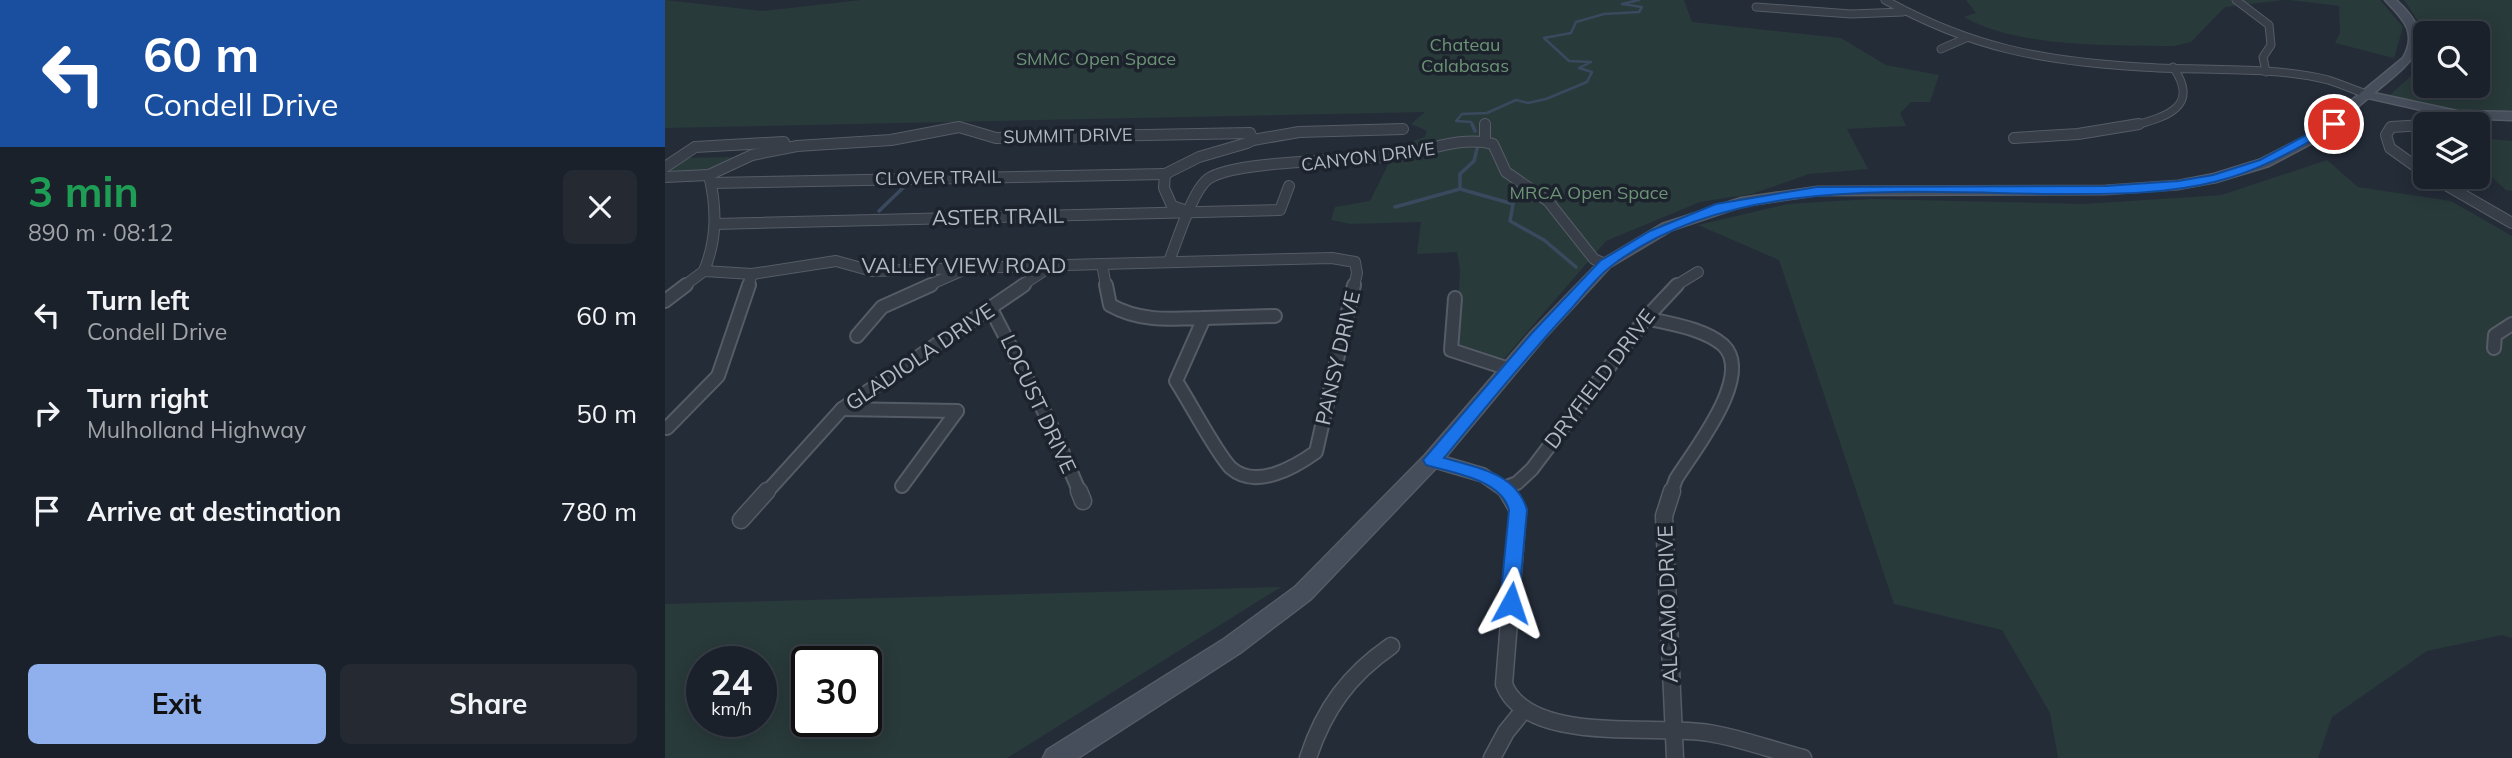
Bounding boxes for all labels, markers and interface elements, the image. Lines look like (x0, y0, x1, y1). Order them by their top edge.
map controls (2413, 21, 2490, 189)
button: search (2413, 21, 2490, 98)
text: 60 m (143, 23, 259, 84)
icon: left (28, 28, 119, 119)
park label: Chateau Calabasas (1421, 33, 1509, 77)
park label: SMMC Open Space (1016, 47, 1176, 70)
text: Condell Drive (143, 84, 338, 124)
pin (2304, 94, 2364, 154)
icon: arrive (2315, 105, 2353, 143)
button: layers (2413, 112, 2490, 189)
street label: SUMMIT DRIVE (1003, 123, 1133, 148)
street label: CANYON DRIVE (1300, 137, 1436, 176)
text: 3 min (28, 165, 139, 218)
street label: CLOVER TRAIL (875, 165, 1001, 190)
button: close (563, 170, 637, 244)
park label: MRCA Open Space (1510, 181, 1668, 204)
street label: ASTER TRAIL (932, 202, 1065, 230)
text: 890 m · 08:12 (28, 218, 173, 247)
street label: VALLEY VIEW ROAD (862, 252, 1066, 278)
text: Turn left (87, 284, 189, 317)
street label: PANSY DRIVE (1309, 288, 1365, 427)
icon: left (28, 296, 66, 334)
street label: GLADIOLA DRIVE (840, 297, 999, 416)
text: 60 m (576, 299, 637, 332)
street label: DRYFIELD DRIVE (1538, 303, 1660, 453)
text: Condell Drive (87, 317, 227, 346)
street label: LOCUST DRIVE (995, 330, 1082, 477)
text: Turn right (87, 382, 208, 415)
icon: right (28, 394, 66, 432)
text: 50 m (576, 397, 637, 430)
text: Mulholland Highway (87, 415, 306, 444)
icon: arrive (28, 492, 66, 530)
text: Arrive at destination (87, 495, 342, 528)
text: 780 m (561, 495, 637, 528)
street label: ALCAMO DRIVE (1651, 525, 1683, 683)
position arrow (1474, 566, 1548, 640)
speed limit sign: 30 (791, 646, 882, 737)
text: 24 (710, 660, 753, 704)
button: Exit (28, 664, 326, 744)
button: Share (340, 664, 637, 744)
text: km/h (711, 697, 752, 720)

